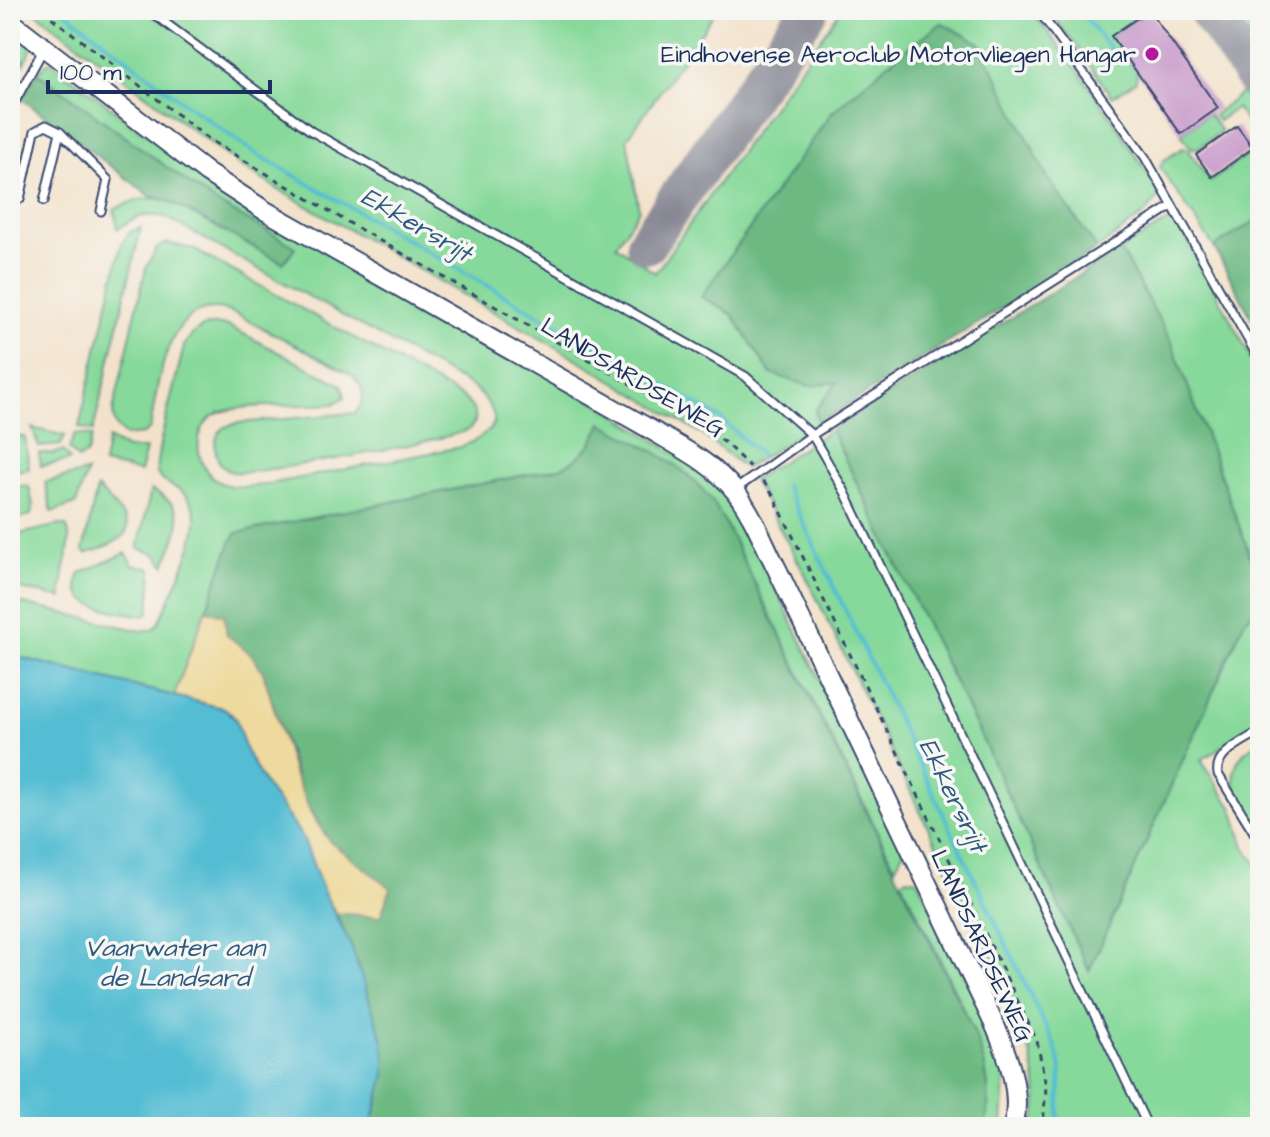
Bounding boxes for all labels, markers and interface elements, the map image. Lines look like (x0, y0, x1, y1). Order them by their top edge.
place label: Eindhovense Aeroclub Motorvliegen Hangar (661, 38, 1136, 73)
scale bar (48, 44, 270, 94)
marker: Eindhovense Aeroclub Motorvliegen Hangar (1143, 45, 1161, 63)
text: 100 m (60, 56, 122, 90)
water label: Ekkersrijt (355, 179, 481, 272)
street label: LANDSARDSEWEG (534, 309, 731, 446)
water label: Ekkersrijt (910, 733, 997, 860)
street label: LANDSARDSEWEG (922, 844, 1041, 1049)
water label: Vaarwater aan de Landsard (85, 930, 267, 996)

